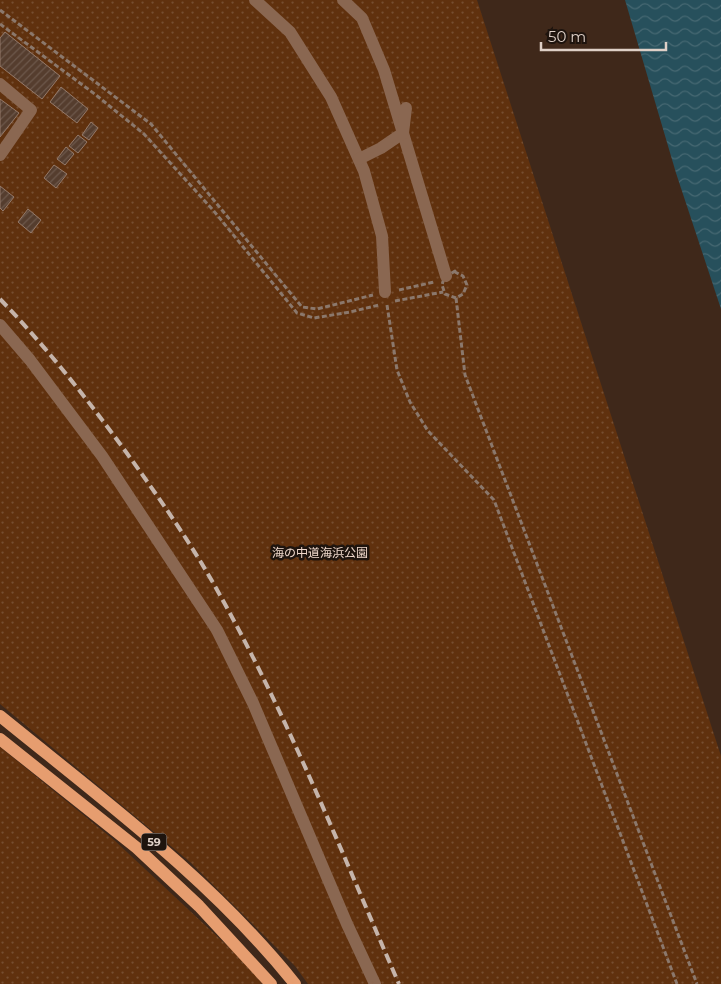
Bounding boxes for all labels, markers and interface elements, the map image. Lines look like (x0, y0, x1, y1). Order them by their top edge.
scale bar (541, 20, 666, 52)
text: 50 m (548, 27, 586, 46)
park label: 海の中道海浜公園 (272, 545, 368, 560)
road number: 59 (142, 834, 166, 850)

